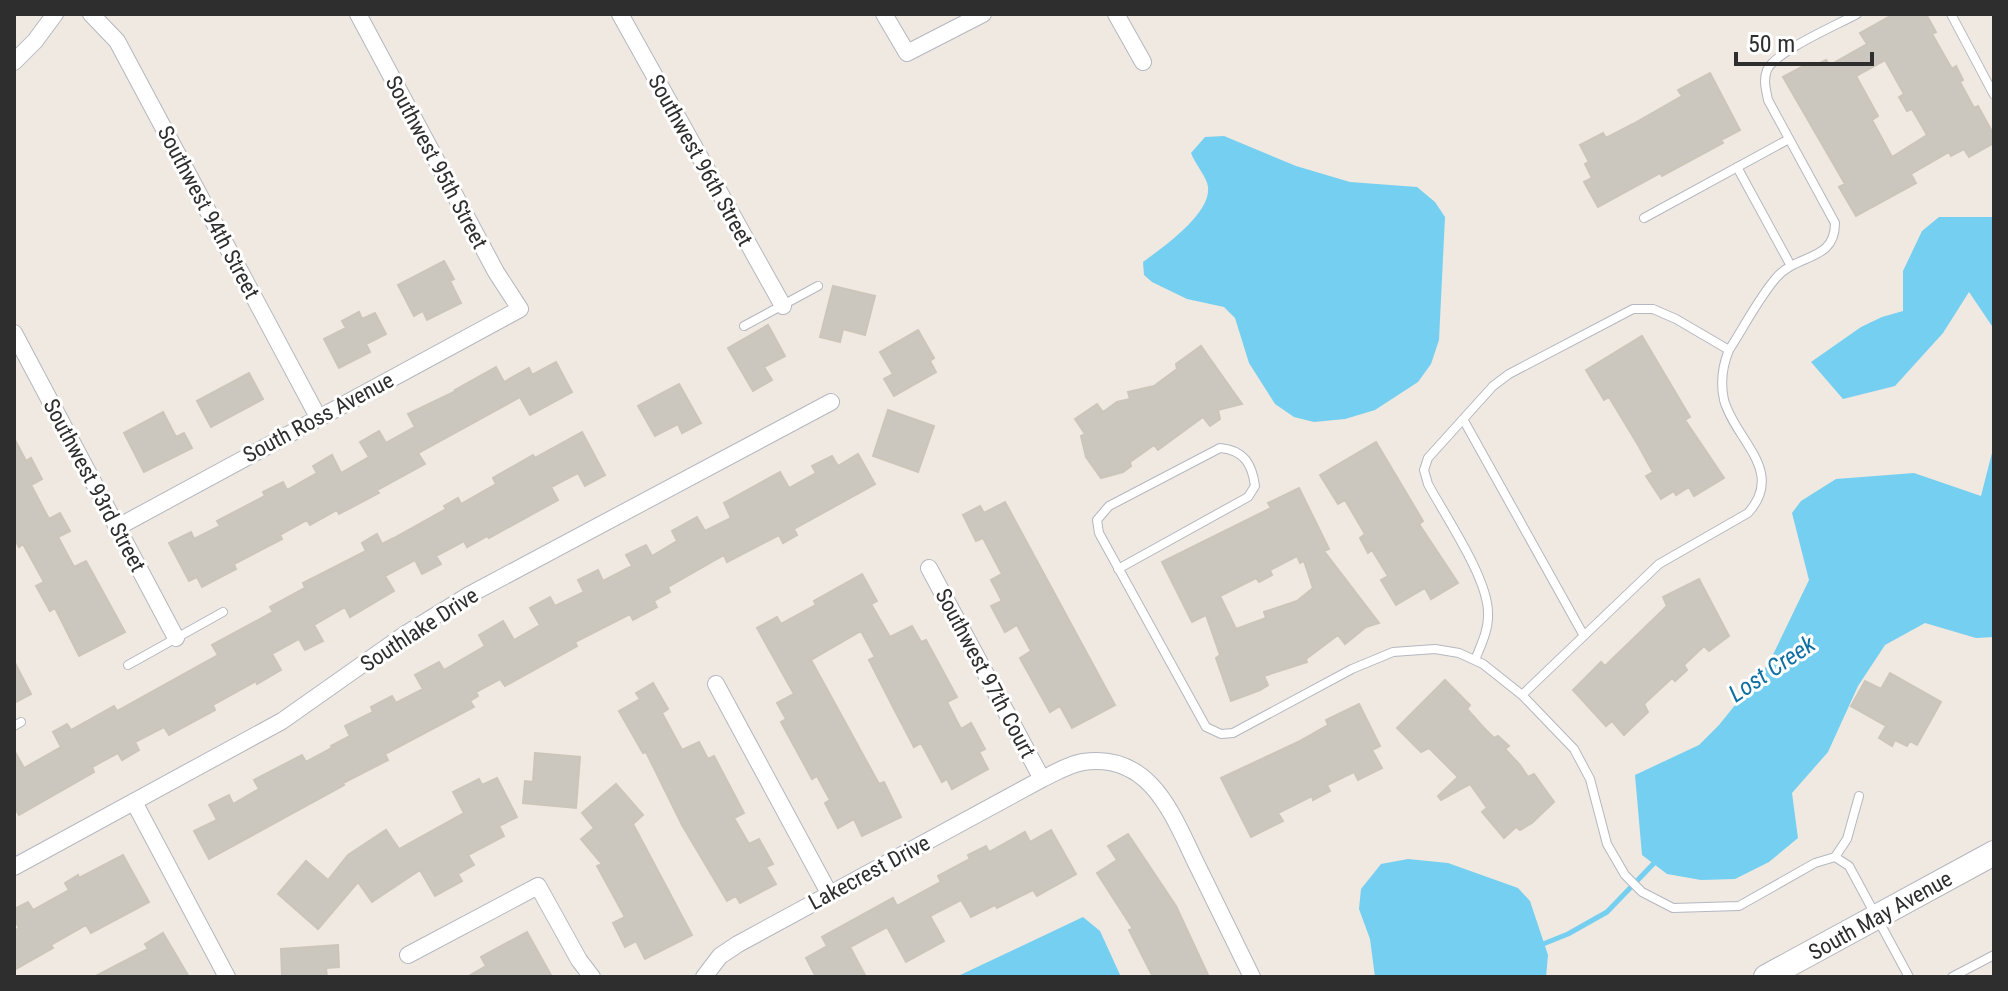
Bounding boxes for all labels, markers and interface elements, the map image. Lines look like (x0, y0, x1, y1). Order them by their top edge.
scale bar (1736, 16, 1872, 66)
text: 50 m (1748, 30, 1795, 58)
street label: Southwest 96th Street (643, 70, 758, 250)
street label: Southwest 95th Street (380, 72, 493, 253)
street label: Southwest 94th Street (152, 122, 265, 303)
street label: South Ross Avenue (239, 367, 398, 468)
street label: Southwest 93rd Street (38, 395, 151, 576)
street label: Southlake Drive (356, 582, 483, 677)
street label: Southwest 97th Court (930, 584, 1041, 762)
water label: Lost Creek (1724, 630, 1821, 708)
street label: Lakecrest Drive (804, 830, 934, 915)
street label: South May Avenue (1804, 866, 1956, 965)

